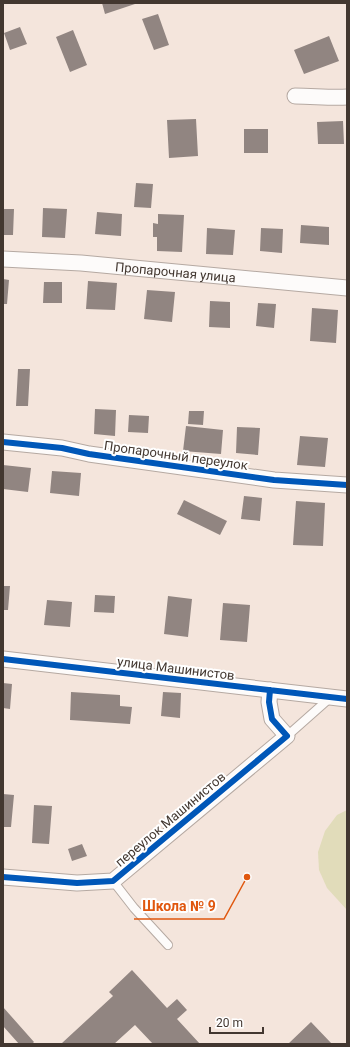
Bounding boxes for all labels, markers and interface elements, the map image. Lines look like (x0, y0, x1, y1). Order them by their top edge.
street label: Пропарочная улица (114, 259, 236, 286)
street label: Пропарочный переулок (103, 438, 249, 473)
street label: улица Машинистов (116, 654, 235, 683)
street label: переулок Машинистов (112, 769, 228, 870)
callout: Школа № 9 (134, 893, 224, 919)
text: Школа № 9 (142, 898, 216, 914)
scale bar (210, 1009, 263, 1035)
text: 20 m (216, 1016, 243, 1030)

